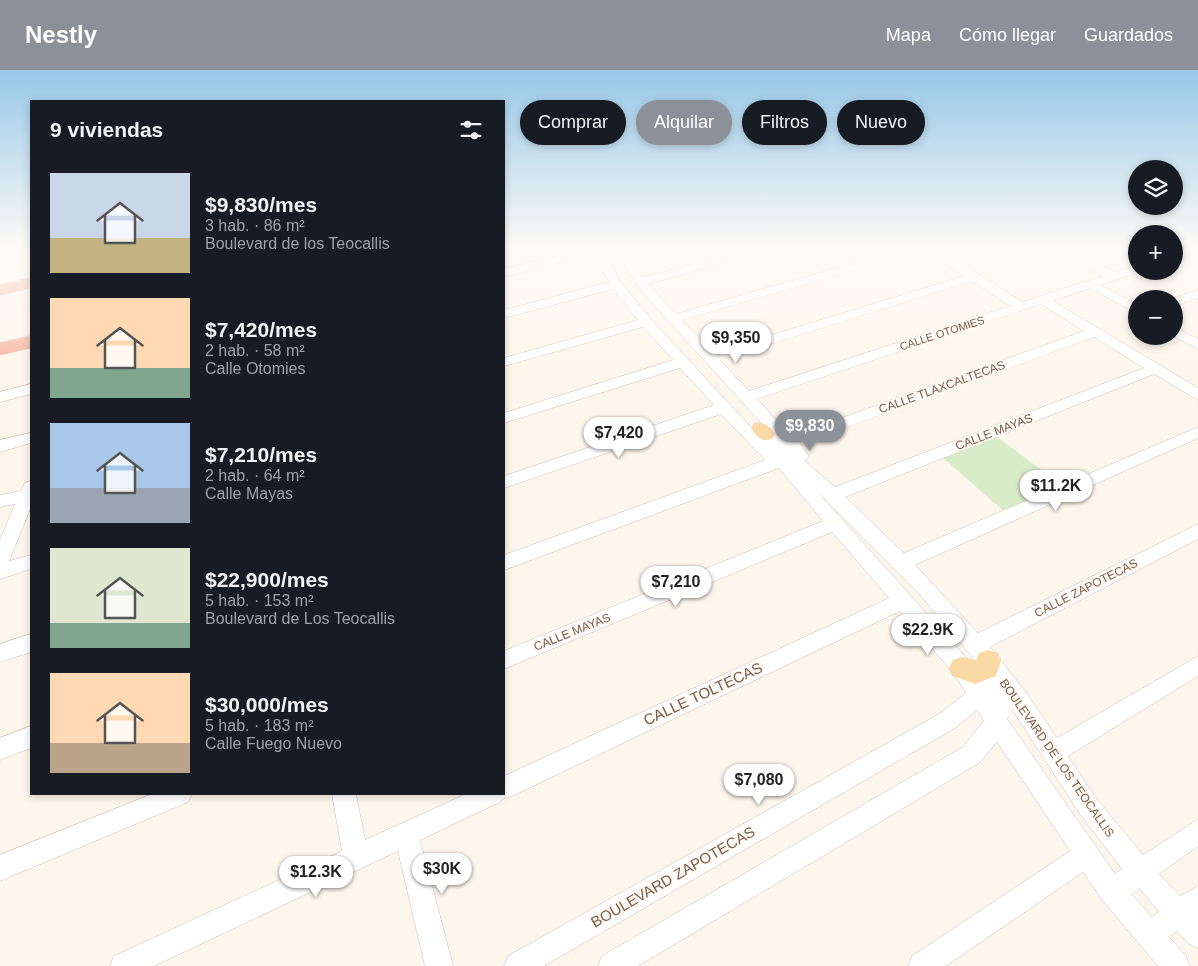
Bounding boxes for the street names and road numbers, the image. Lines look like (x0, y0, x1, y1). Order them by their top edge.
street label: CALLE OTOMIES (898, 314, 986, 352)
street label: CALLE TLAXCALTECAS (877, 358, 1007, 416)
street label: CALLE MAYAS (953, 411, 1035, 453)
street label: CALLE ZAPOTECAS (1032, 556, 1140, 620)
street label: CALLE MAYAS (532, 610, 612, 654)
street label: CALLE TOLTECAS (641, 659, 765, 729)
street label: BOULEVARD DE LOS TEOCALLIS (997, 676, 1117, 840)
street label: BOULEVARD ZAPOTECAS (588, 823, 758, 931)

